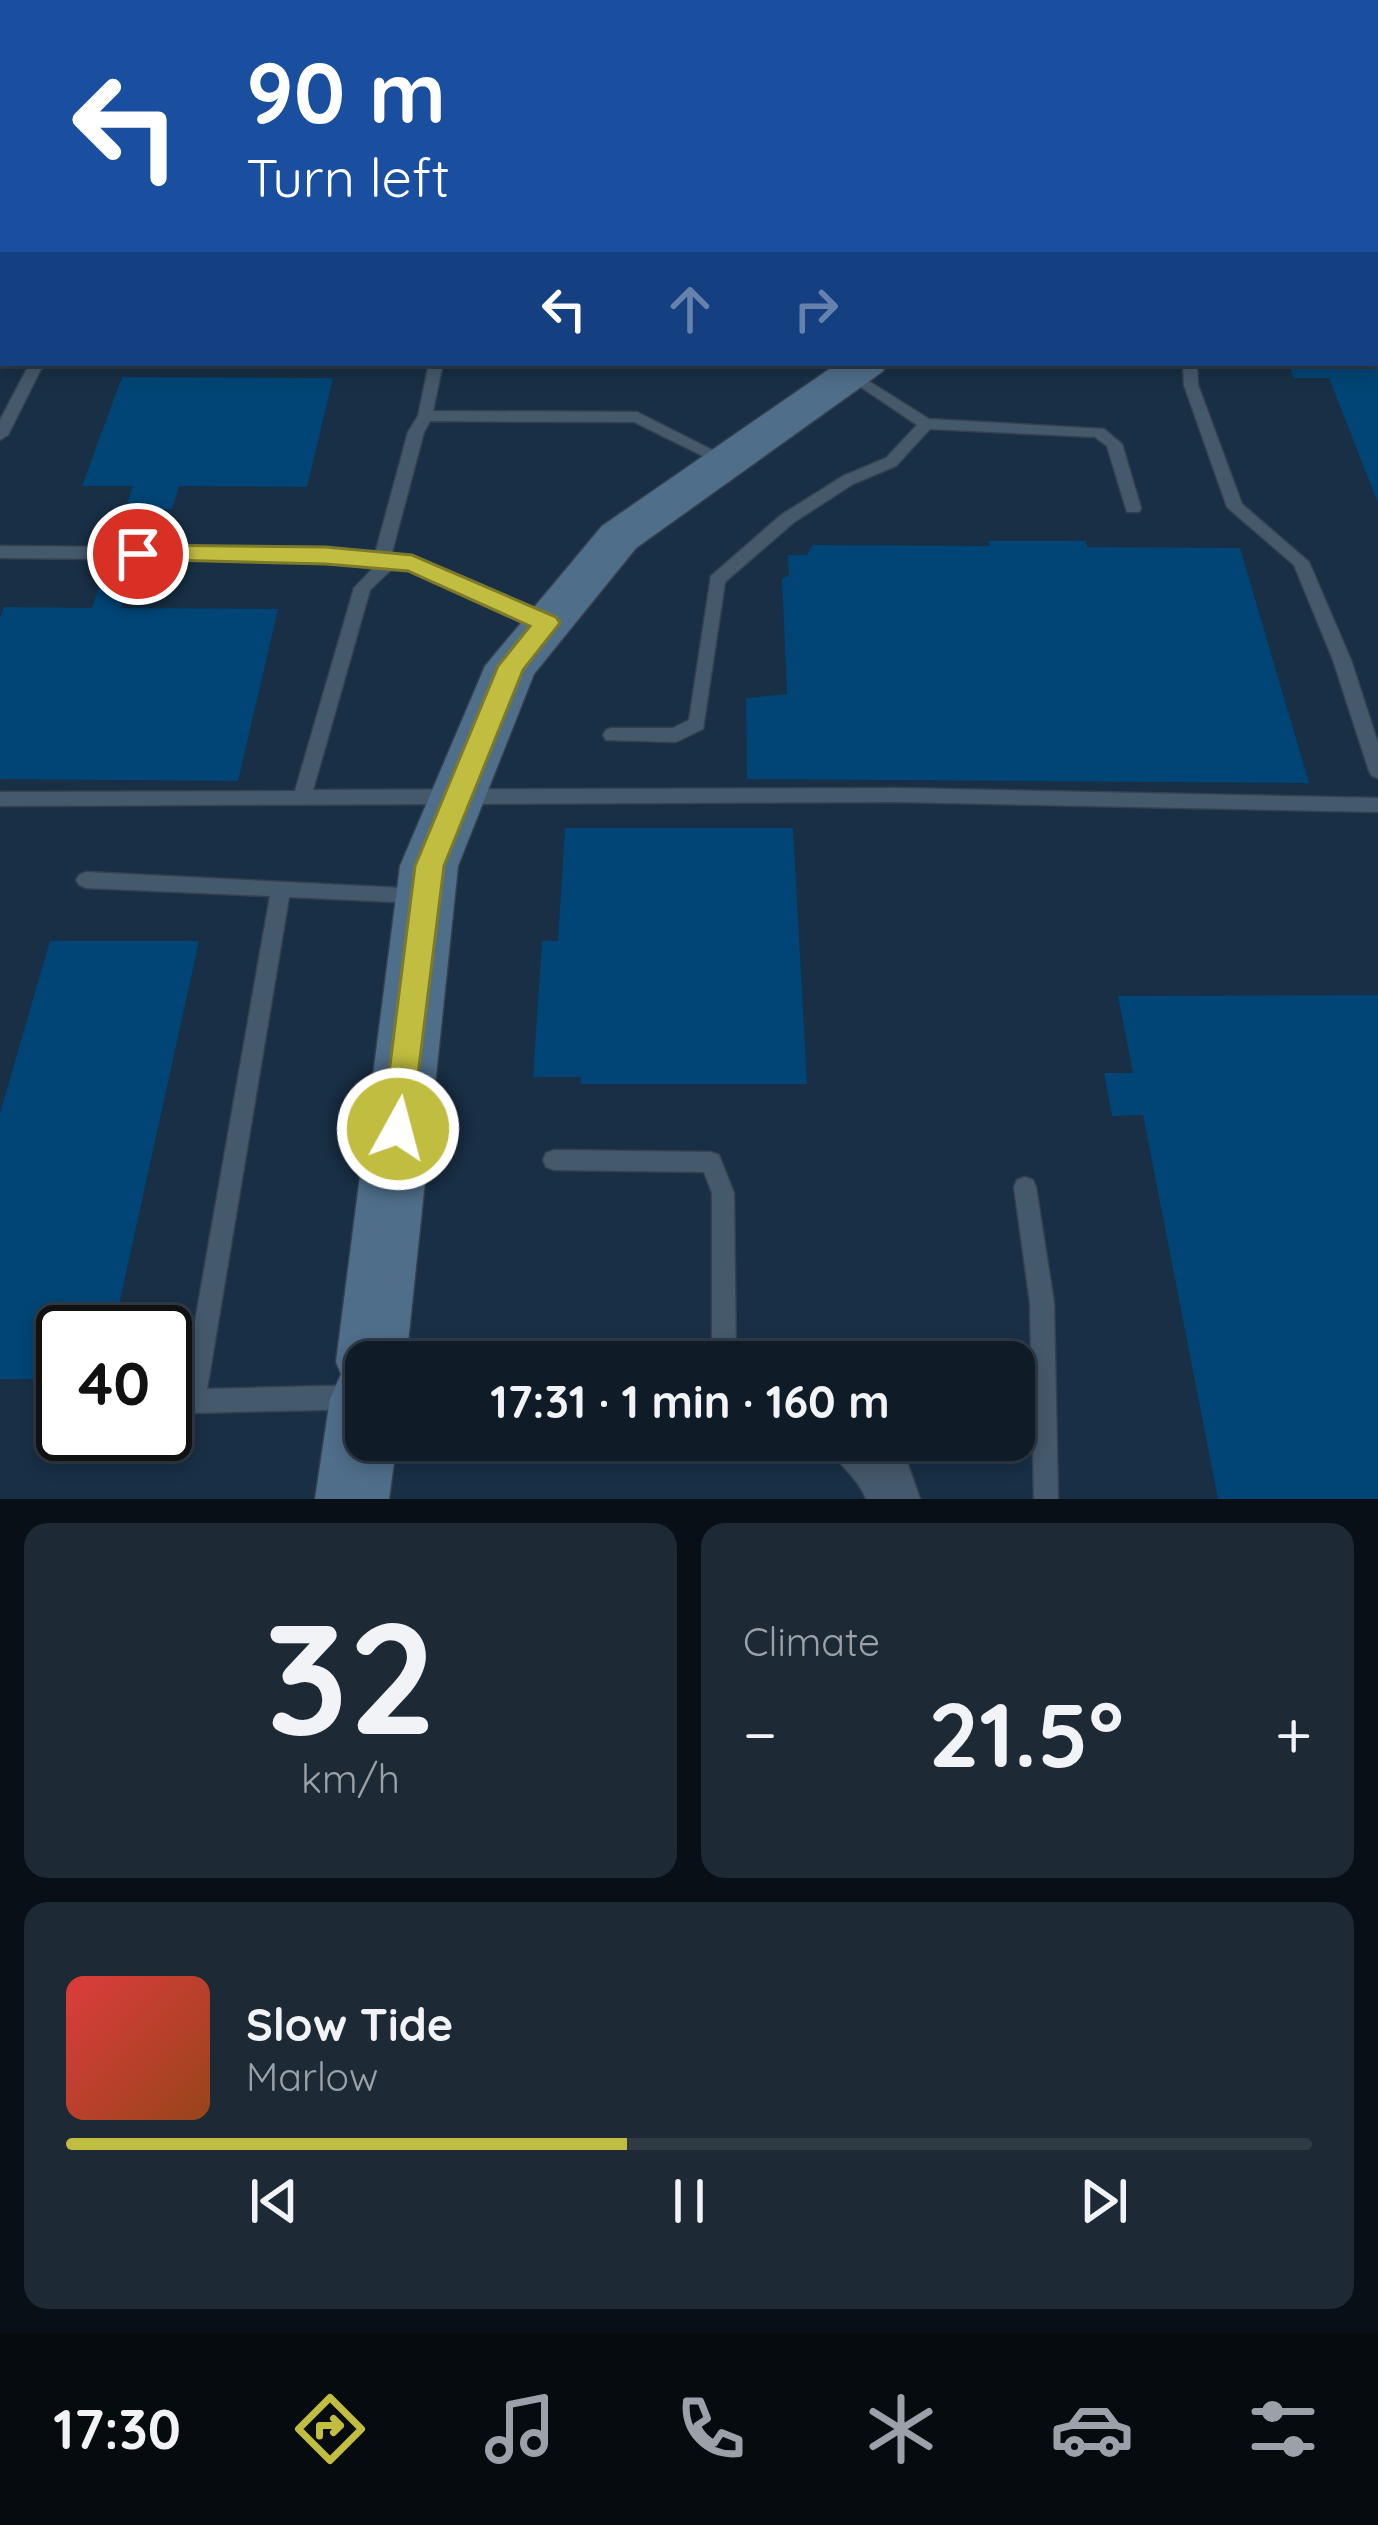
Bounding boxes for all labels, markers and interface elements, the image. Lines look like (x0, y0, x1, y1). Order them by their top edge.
text: 90 m (246, 39, 446, 144)
icon: left (48, 48, 204, 204)
text: Turn left (246, 143, 450, 211)
icon: left (531, 276, 597, 342)
icon: ahead (657, 276, 723, 342)
icon: right (783, 276, 849, 342)
pin (87, 503, 189, 605)
icon: arrive (105, 521, 171, 587)
position arrow (335, 1066, 461, 1192)
speed limit sign: 40 (36, 1305, 192, 1461)
text: 17:31 · 1 min · 160 m (490, 1373, 890, 1429)
text: 32 (264, 1578, 437, 1773)
text: Climate (743, 1617, 880, 1666)
text: 21.5° (928, 1677, 1124, 1790)
text: − (743, 1692, 777, 1775)
text: + (1275, 1692, 1312, 1775)
text: km/h (301, 1754, 400, 1803)
text: Slow Tide (246, 1996, 453, 2052)
text: Marlow (246, 2052, 378, 2101)
icon: previous (241, 2168, 307, 2234)
icon: pause (656, 2168, 722, 2234)
icon: next (1071, 2168, 1137, 2234)
icon: directions (288, 2387, 372, 2471)
icon: music (478, 2387, 562, 2471)
icon: phone (669, 2387, 753, 2471)
icon: climate (859, 2387, 943, 2471)
icon: car (1050, 2387, 1134, 2471)
icon: filters (1241, 2387, 1325, 2471)
text: 17:30 (53, 2395, 181, 2463)

